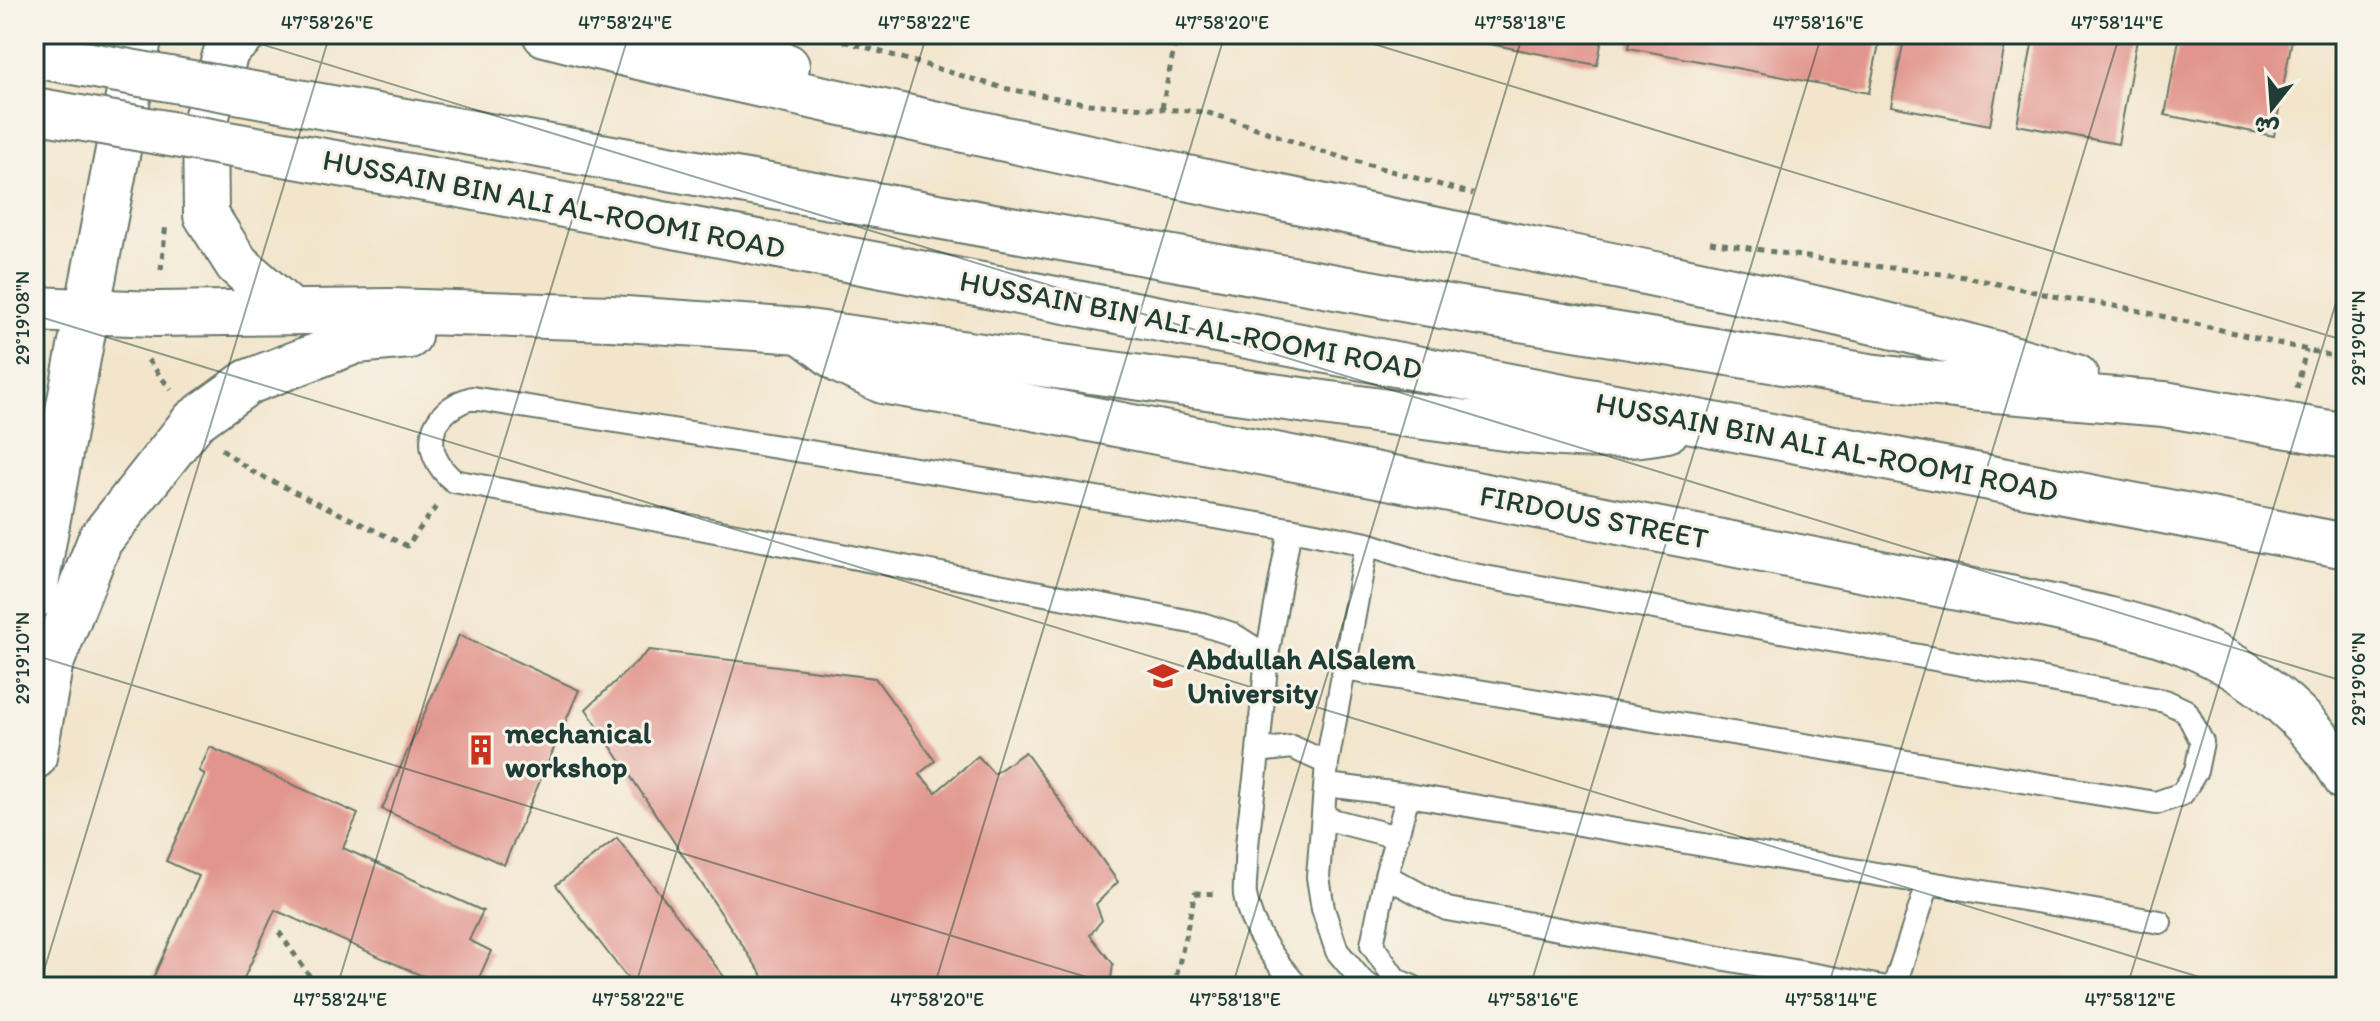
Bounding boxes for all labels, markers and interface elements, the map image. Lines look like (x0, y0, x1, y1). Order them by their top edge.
text: 47°58'26"E (281, 10, 373, 34)
text: 47°58'24"E (578, 10, 672, 34)
text: 47°58'22"E (878, 10, 970, 34)
text: 47°58'20"E (1175, 10, 1269, 34)
text: 47°58'18"E (1474, 10, 1566, 34)
text: 47°58'16"E (1772, 10, 1864, 34)
text: 47°58'14"E (2071, 10, 2163, 34)
north arrow (2232, 68, 2312, 148)
text: ش (2251, 110, 2282, 143)
street label: HUSSAIN BIN ALI AL-ROOMI ROAD (320, 140, 788, 267)
street label: HUSSAIN BIN ALI AL-ROOMI ROAD (957, 261, 1425, 388)
text: 29°19'08"N (10, 271, 34, 365)
text: 29°19'04"N (2346, 290, 2370, 386)
street label: HUSSAIN BIN ALI AL-ROOMI ROAD (1593, 383, 2061, 510)
street label: FIRDOUS STREET (1477, 476, 1712, 557)
text: 29°19'10"N (10, 612, 34, 704)
text: 29°19'06"N (2346, 632, 2370, 726)
place label: Abdullah AlSalem University (1186, 640, 1416, 711)
school or university icon: Abdullah AlSalem University (1146, 659, 1180, 693)
place label: mechanical workshop (504, 714, 652, 785)
building icon: mechanical workshop (464, 733, 498, 767)
text: 47°58'24"E (293, 987, 387, 1011)
text: 47°58'22"E (592, 987, 684, 1011)
text: 47°58'20"E (890, 987, 984, 1011)
text: 47°58'18"E (1189, 987, 1281, 1011)
text: 47°58'16"E (1487, 987, 1579, 1011)
text: 47°58'14"E (1785, 987, 1877, 1011)
text: 47°58'12"E (2084, 987, 2176, 1011)

